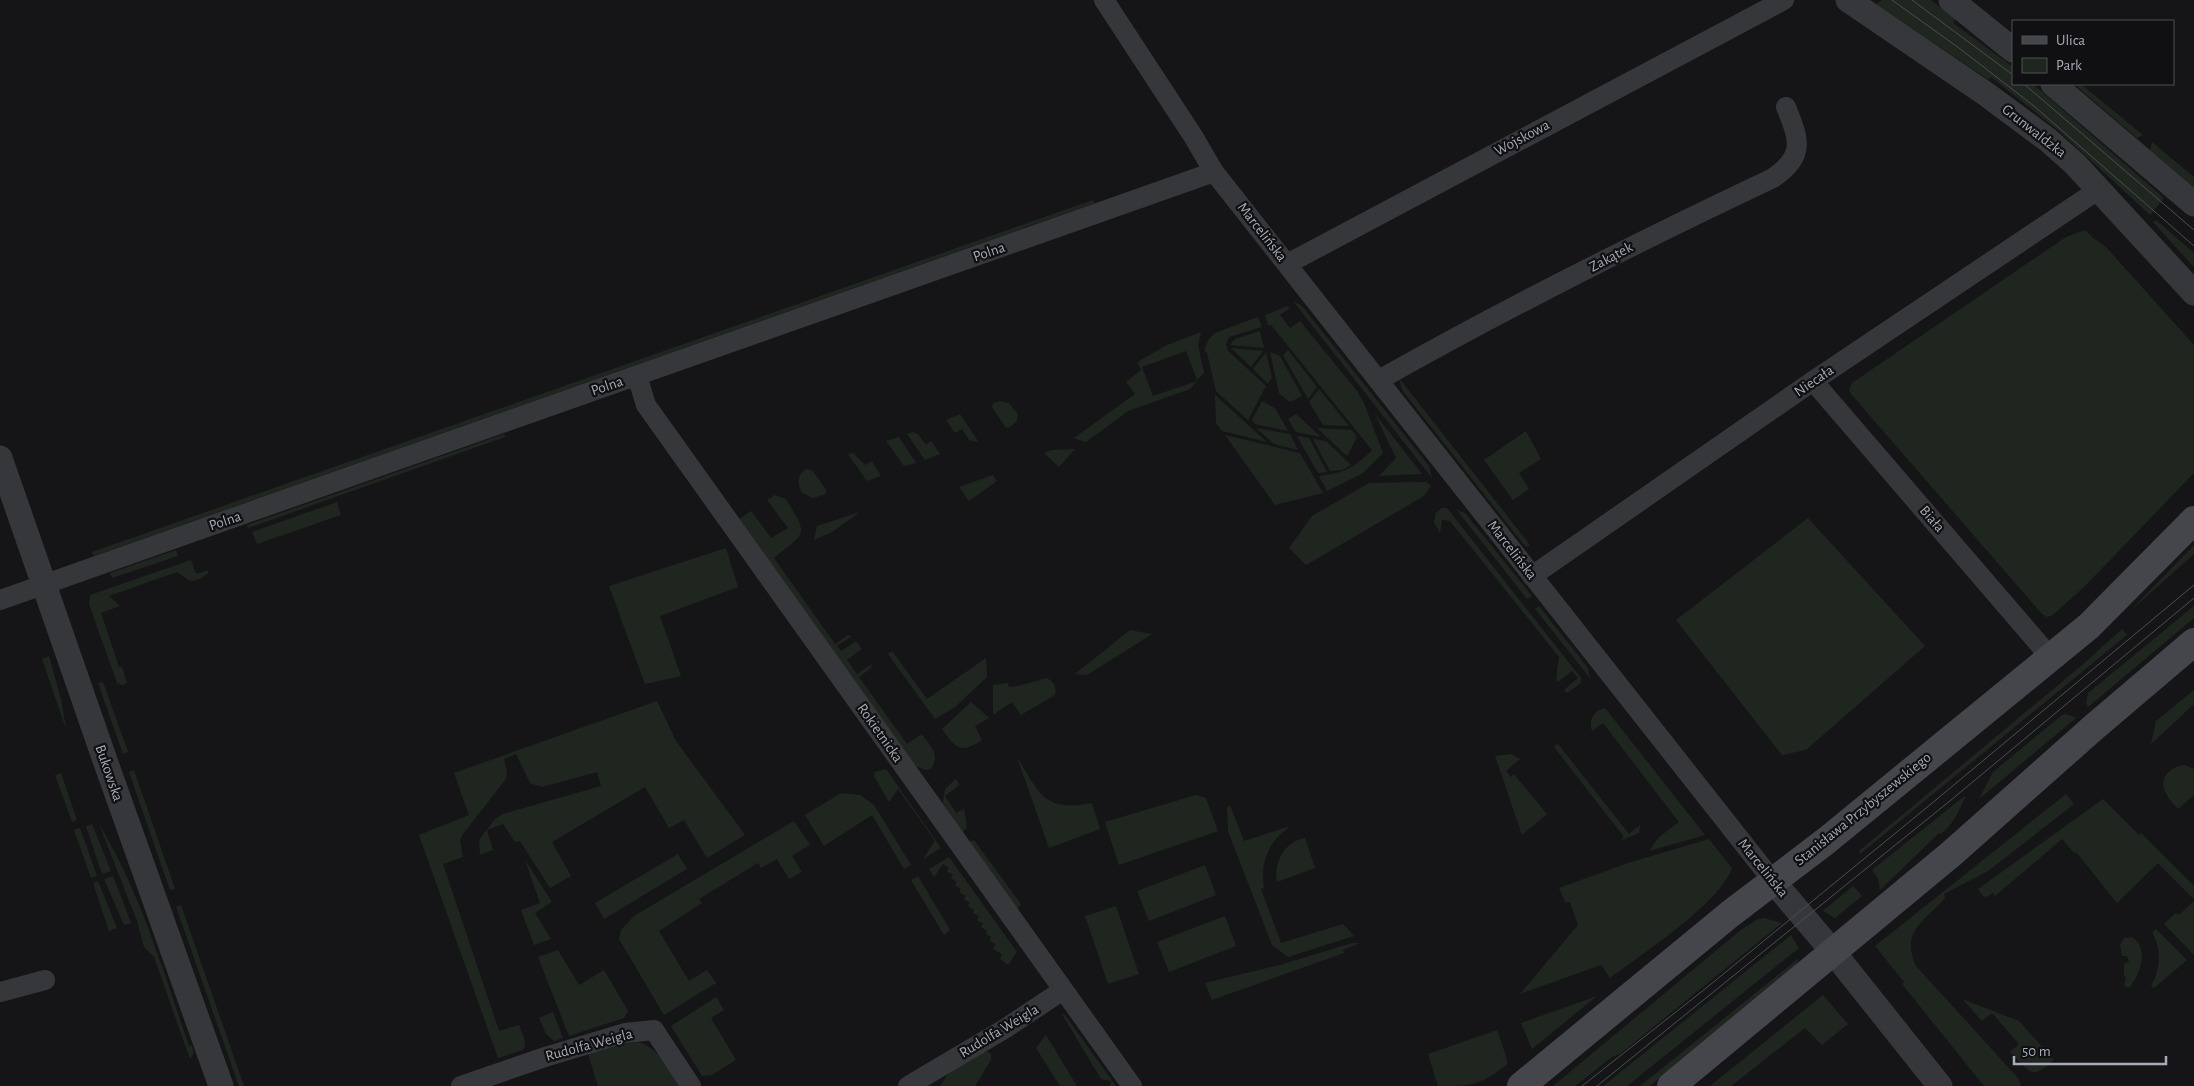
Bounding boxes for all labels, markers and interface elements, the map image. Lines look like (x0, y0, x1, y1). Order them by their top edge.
legend (2012, 20, 2174, 85)
text: Ulica (2056, 33, 2085, 48)
text: Park (2056, 58, 2082, 73)
street label: Grunwaldzka (1999, 102, 2069, 160)
street label: Wojskowa (1492, 117, 1552, 159)
street label: Marcelińska (1235, 200, 1290, 264)
street label: Zakątek (1587, 239, 1635, 275)
street label: Polna (971, 240, 1007, 264)
street label: Niecała (1791, 362, 1837, 400)
street label: Polna (589, 374, 625, 398)
street label: Biała (1917, 503, 1947, 535)
street label: Polna (207, 509, 243, 533)
street label: Marcelińska (1485, 518, 1540, 582)
street label: Rokietnicka (854, 701, 906, 765)
street label: Bukowska (92, 743, 126, 803)
street label: Stanisława Przybyszewskiego (1792, 750, 1934, 868)
street label: Marcelińska (1735, 836, 1791, 900)
street label: Rudolfa Weigla (957, 1001, 1041, 1060)
street label: Rudolfa Weigla (544, 1026, 634, 1064)
scale bar (2014, 1034, 2166, 1066)
text: 50 m (2022, 1044, 2051, 1059)

